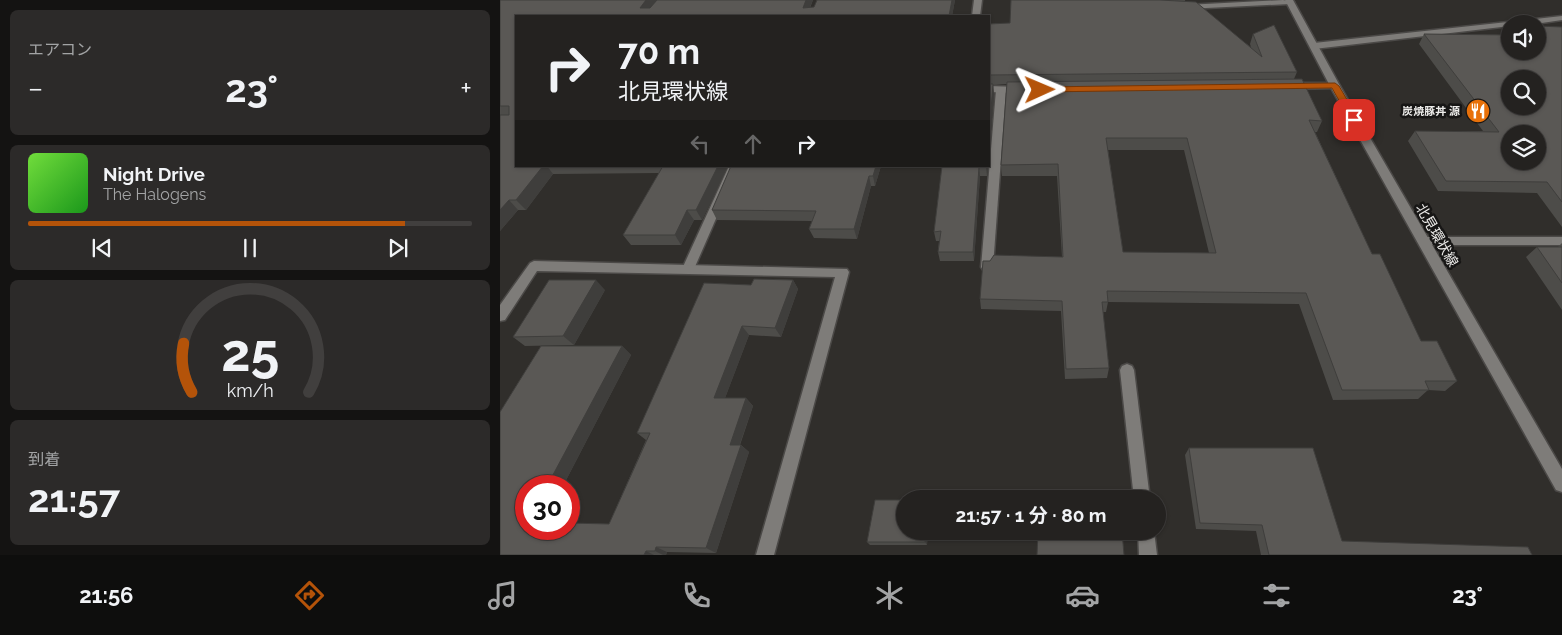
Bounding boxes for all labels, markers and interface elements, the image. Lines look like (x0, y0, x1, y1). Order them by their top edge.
map controls (1501, 15, 1546, 170)
button: sound (1501, 15, 1546, 60)
text: 70 m (618, 31, 700, 72)
icon: right (535, 35, 600, 100)
text: エアコン (28, 40, 92, 59)
position arrow (1013, 63, 1065, 115)
text: 23° (225, 66, 278, 111)
button: search (1501, 70, 1546, 115)
text: − (28, 72, 43, 105)
text: + (460, 72, 472, 105)
text: 北見環状線 (618, 78, 728, 104)
restaurant icon: 炭焼豚丼 源 (1465, 98, 1491, 124)
pin (1333, 99, 1375, 141)
place label: 炭焼豚丼 源 (1402, 105, 1460, 118)
icon: arrive (1340, 106, 1368, 134)
button: layers (1501, 125, 1546, 170)
icon: left (686, 130, 714, 158)
icon: ahead (739, 130, 767, 158)
icon: right (792, 130, 820, 158)
text: Night Drive (103, 163, 205, 185)
text: The Halogens (103, 185, 206, 204)
street label: 北見環状線 (1413, 201, 1461, 269)
icon: previous (88, 234, 116, 262)
icon: pause (236, 234, 264, 262)
icon: next (384, 234, 412, 262)
text: 25 (221, 322, 279, 383)
text: km/h (226, 380, 274, 401)
text: 到着 (28, 450, 60, 469)
speed limit sign: 30 (515, 475, 580, 540)
text: 21:57 (28, 476, 120, 521)
text: 21:57 · 1 分 · 80 m (955, 504, 1107, 526)
icon: directions (292, 578, 327, 613)
icon: music (485, 578, 520, 613)
icon: phone (679, 578, 714, 613)
icon: climate (872, 578, 907, 613)
icon: car (1065, 578, 1100, 613)
icon: filters (1259, 578, 1294, 613)
text: 21:56 (79, 582, 133, 608)
text: 23° (1452, 582, 1483, 608)

